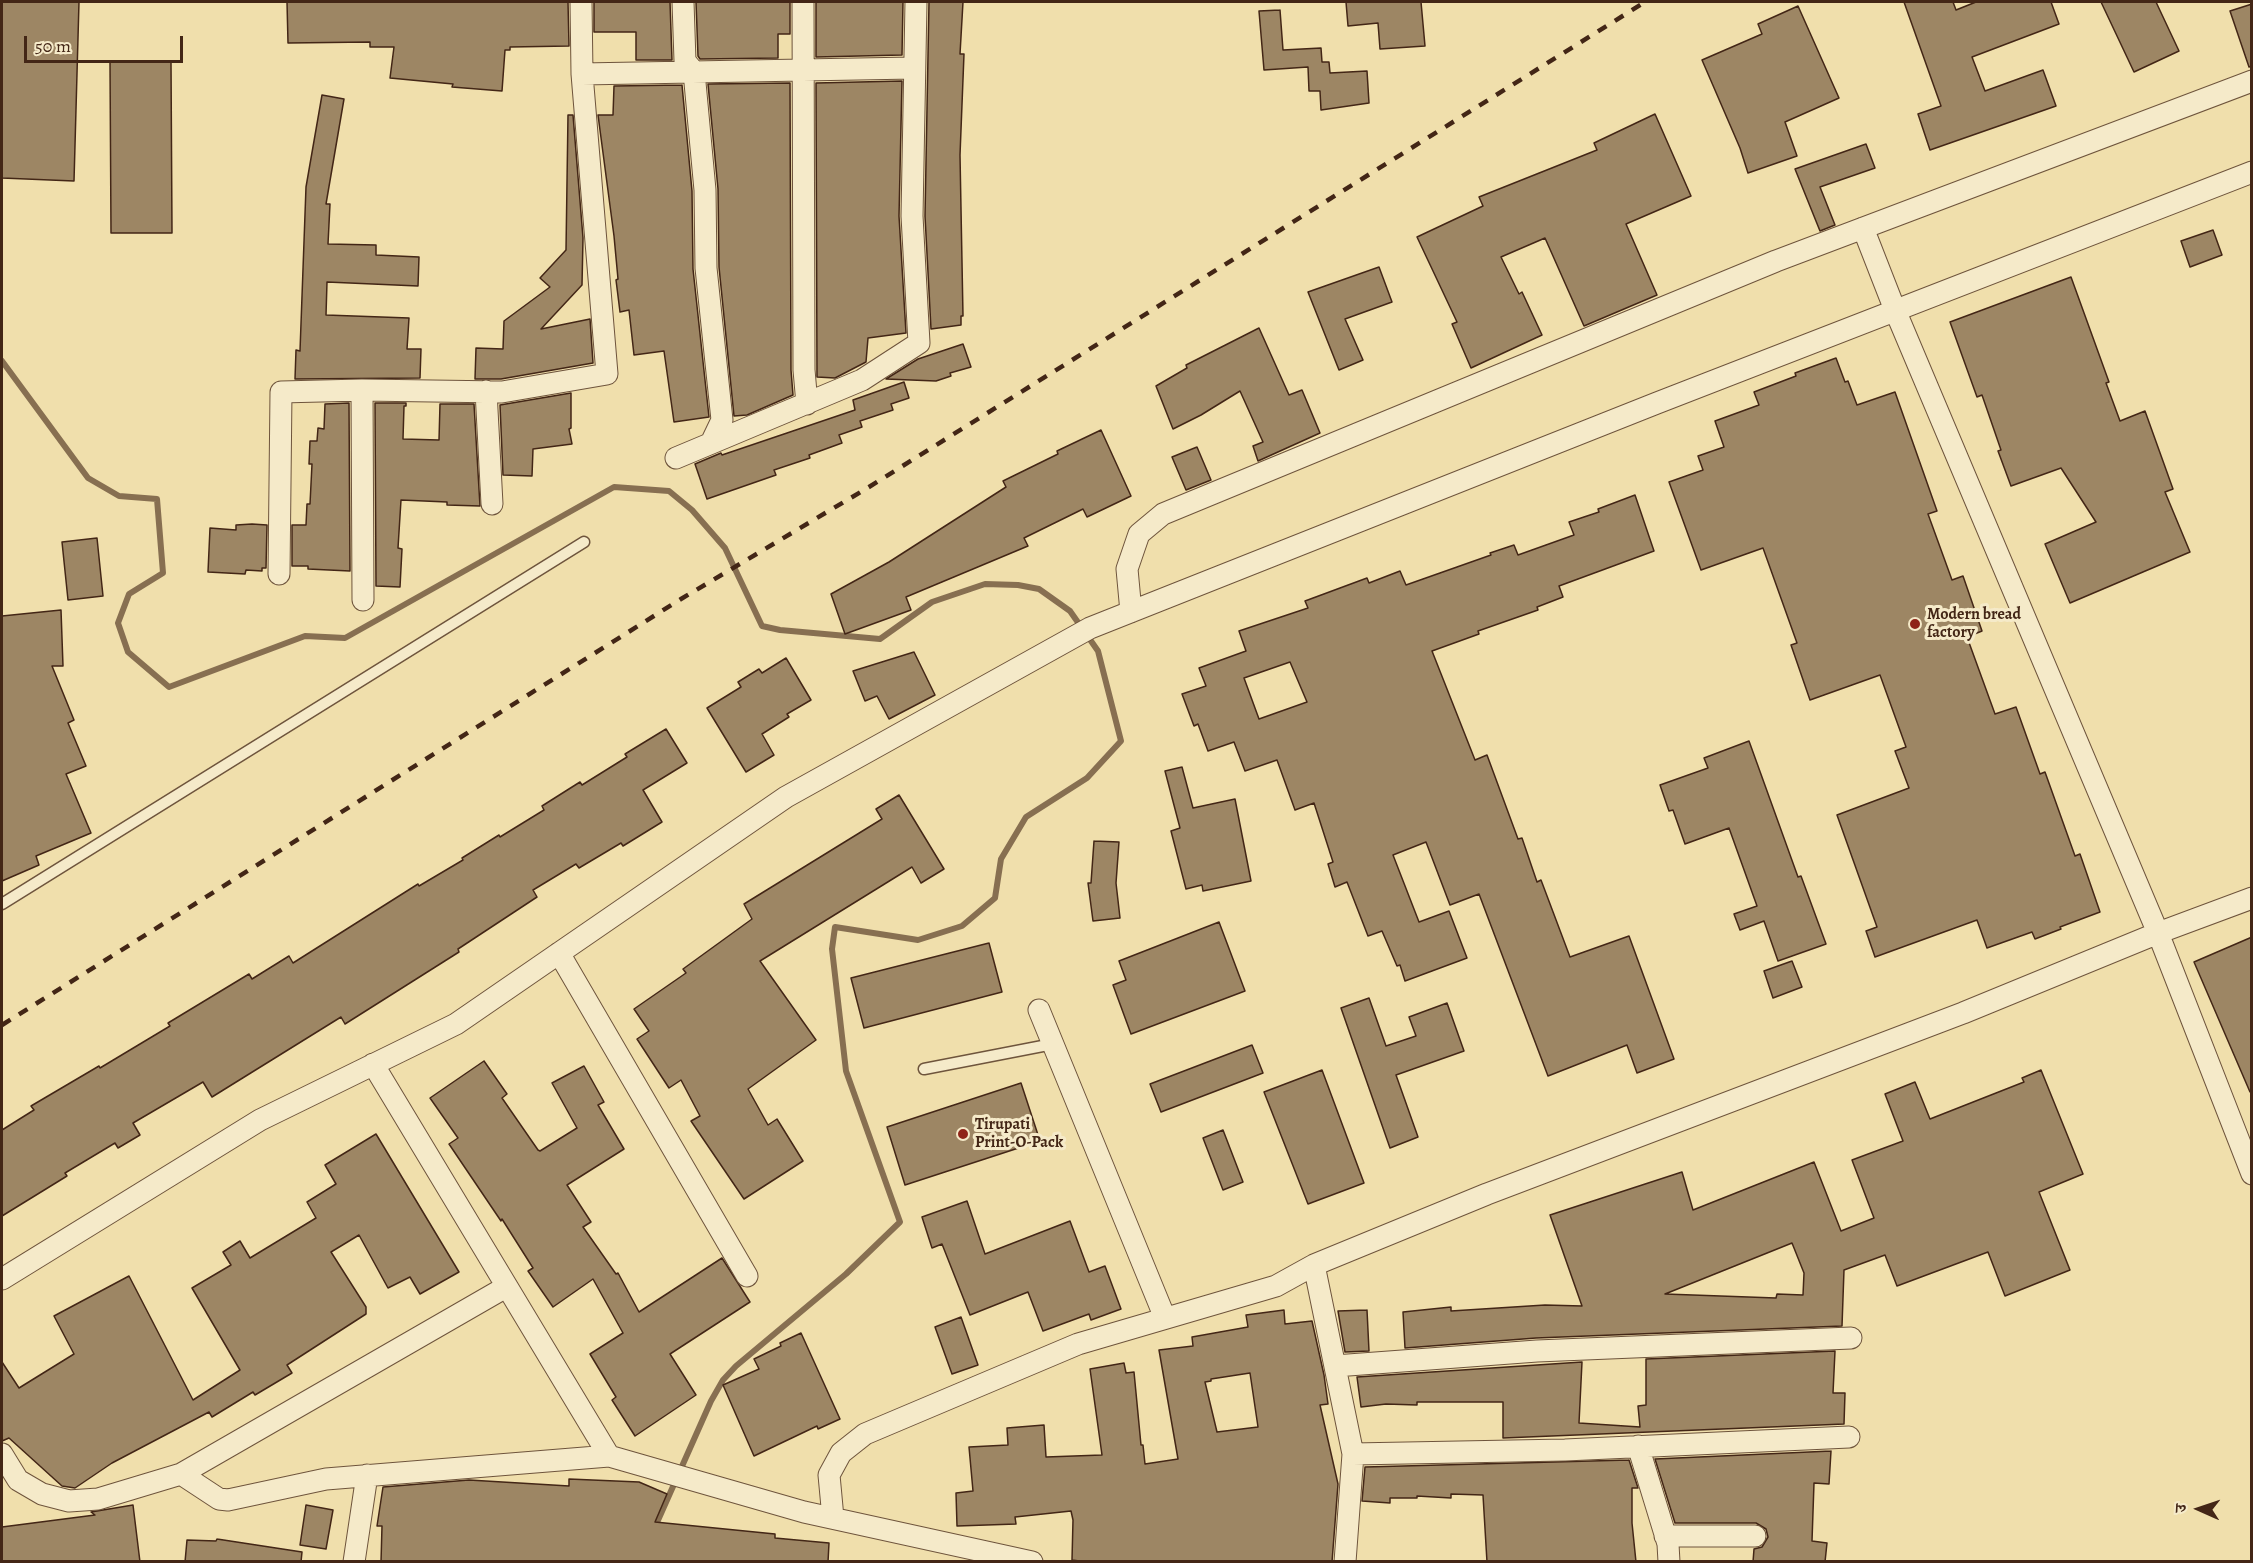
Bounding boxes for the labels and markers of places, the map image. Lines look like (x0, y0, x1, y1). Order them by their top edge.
place label: Modern bread factory (1927, 605, 2021, 643)
marker: Modern bread factory (1908, 617, 1922, 631)
place label: Tirupati Print-O-Pack (975, 1115, 1063, 1153)
marker: Tirupati Print-O-Pack (956, 1127, 970, 1141)

